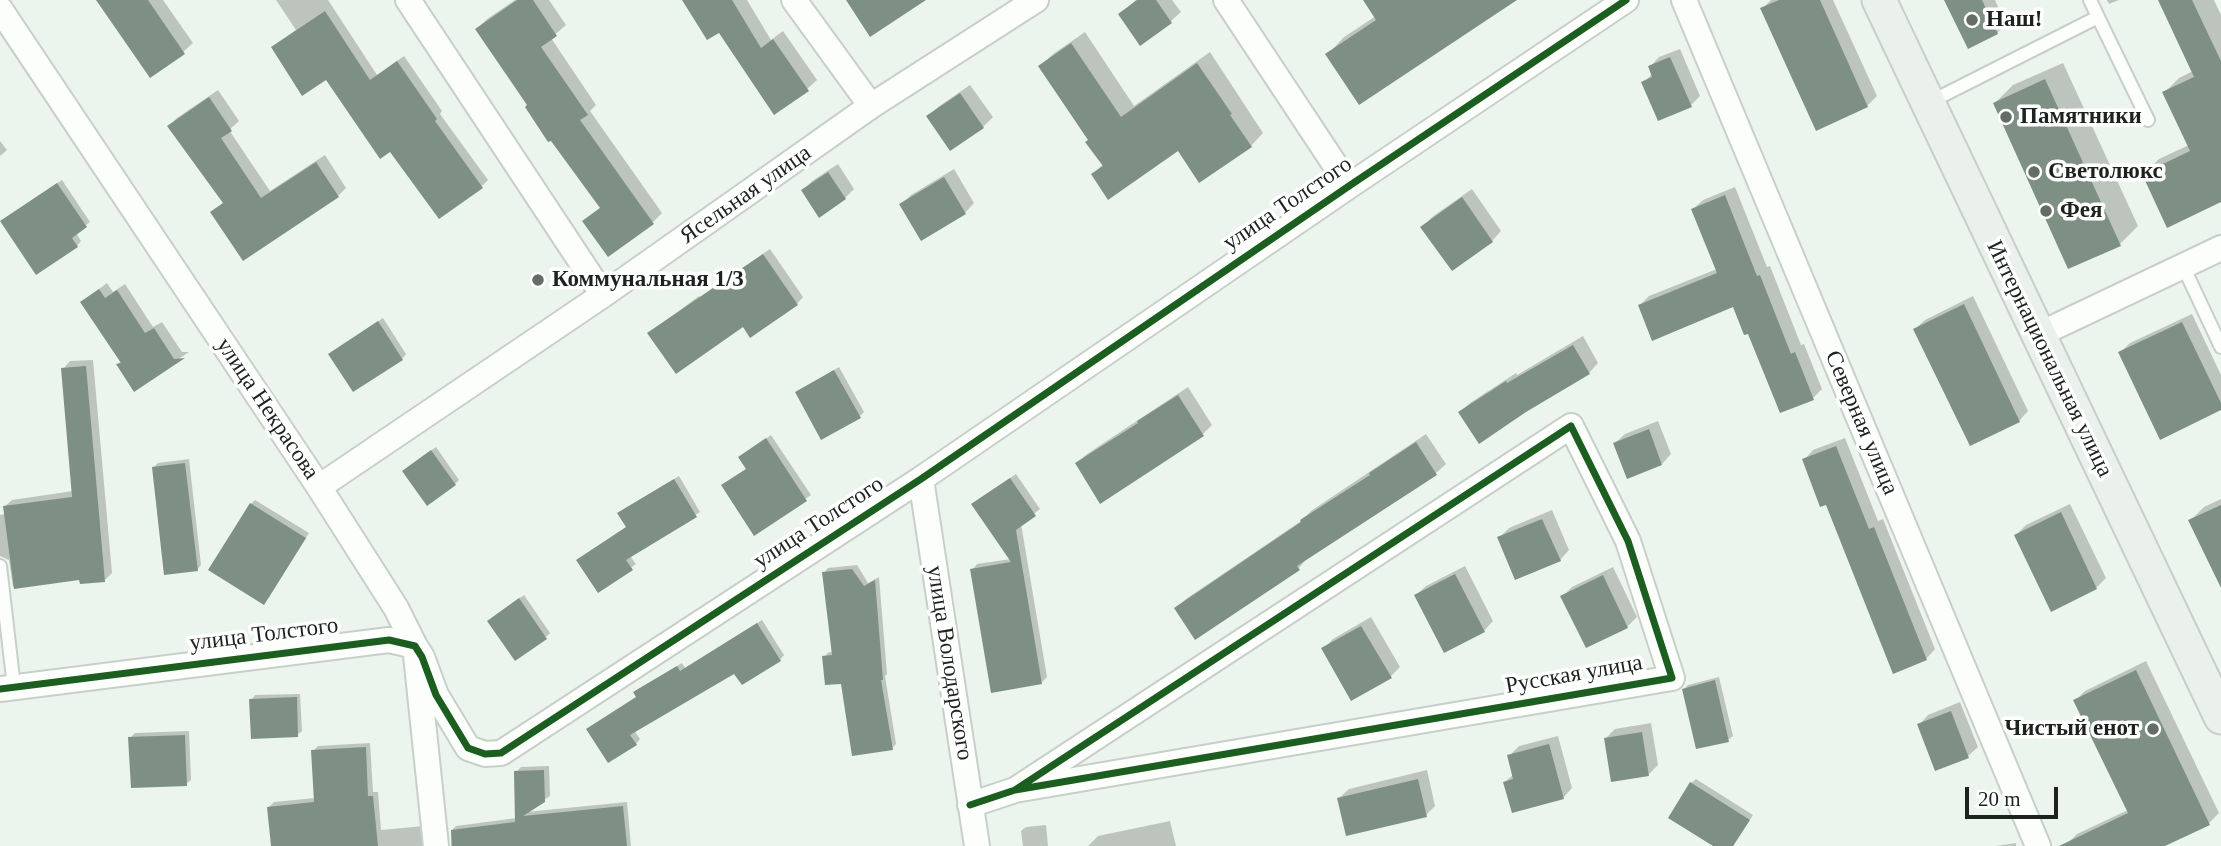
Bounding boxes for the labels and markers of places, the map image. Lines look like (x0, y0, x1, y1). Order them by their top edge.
place label: Наш! (1986, 6, 2042, 34)
marker: Наш! (1964, 12, 1980, 28)
place label: Памятники (2020, 103, 2142, 131)
marker: Памятники (1998, 109, 2014, 125)
place label: Светолюкс (2048, 158, 2163, 186)
marker: Светолюкс (2026, 164, 2042, 180)
place label: Фея (2060, 197, 2102, 225)
marker: Фея (2038, 203, 2054, 219)
place label: Коммунальная 1/3 (552, 266, 744, 294)
marker: Коммунальная 1/3 (530, 272, 546, 288)
place label: Чистый енот (2004, 715, 2139, 743)
marker: Чистый енот (2145, 721, 2161, 737)

